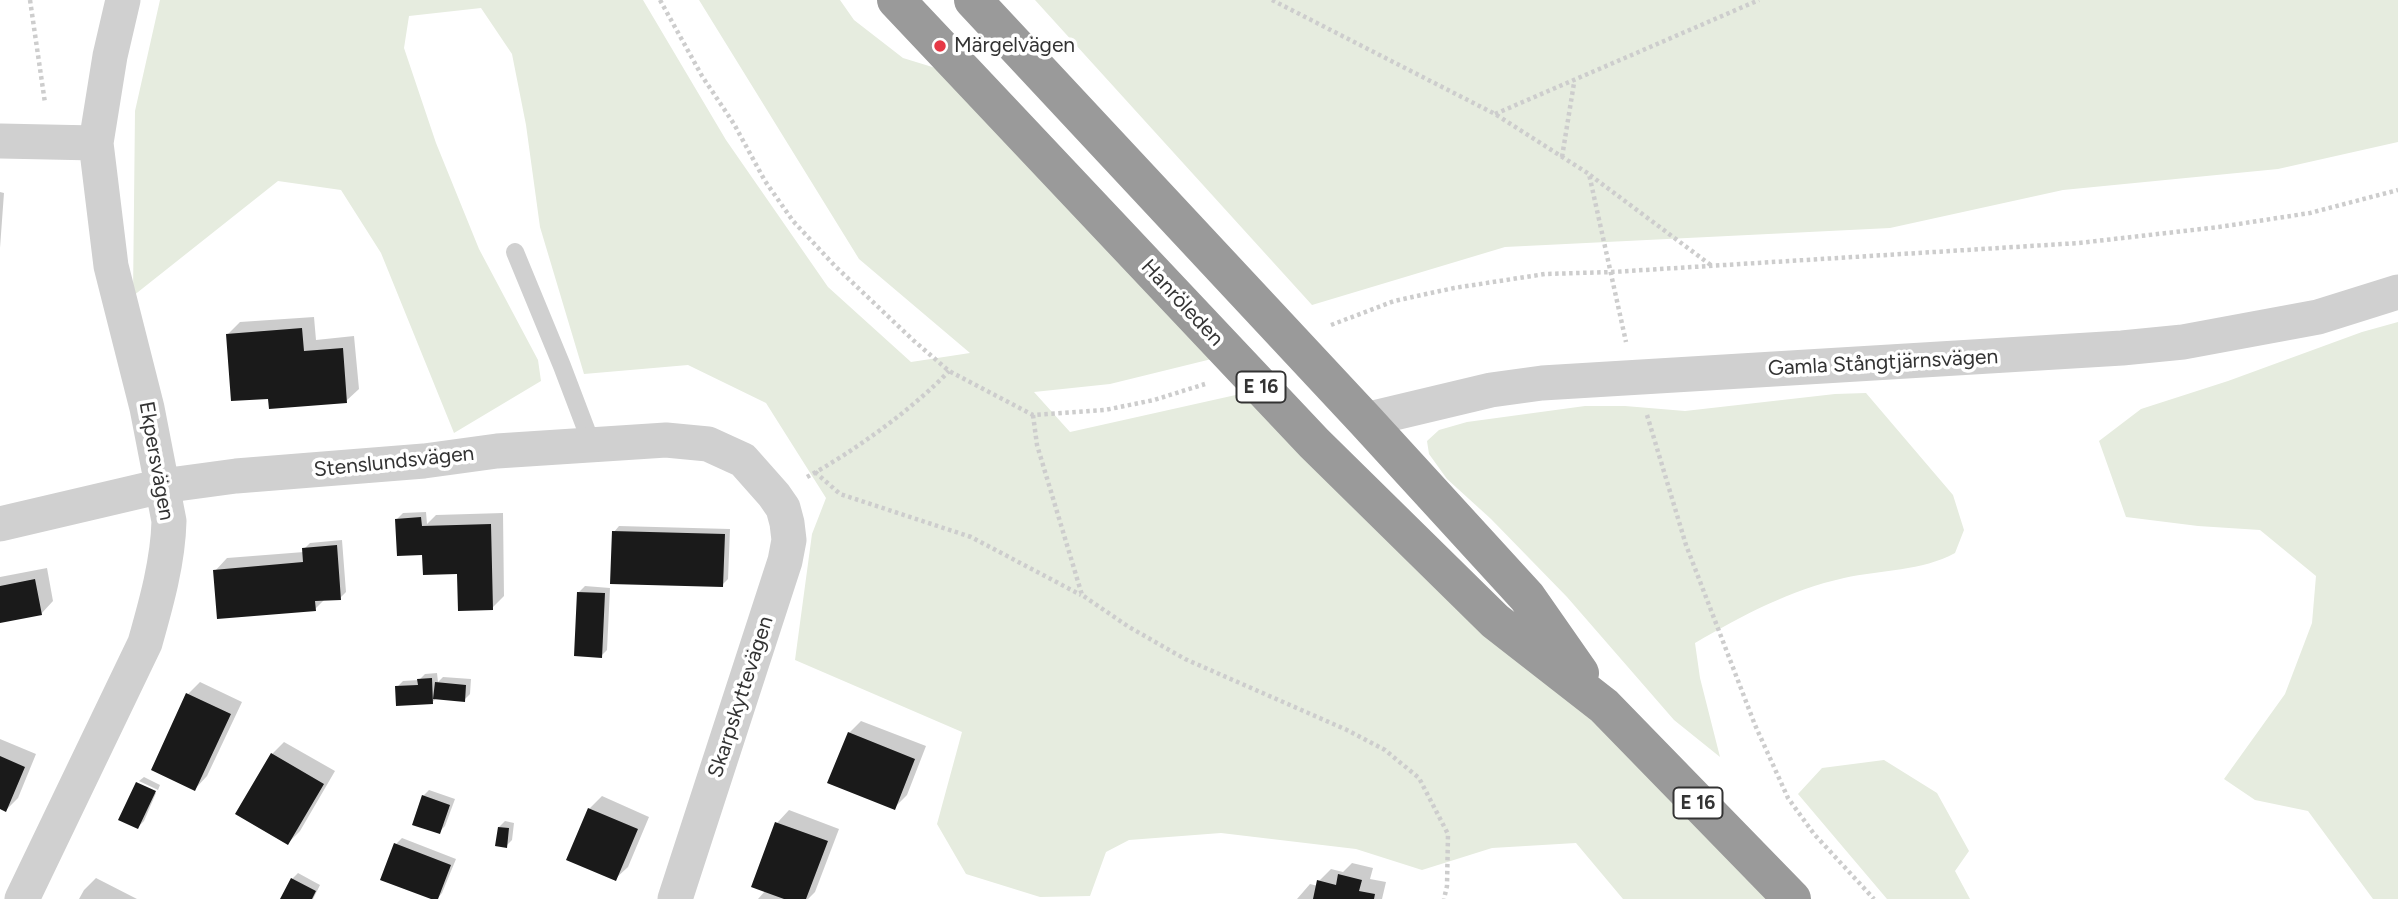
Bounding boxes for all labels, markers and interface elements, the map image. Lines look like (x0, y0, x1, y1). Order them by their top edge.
place label: Märgelvägen (954, 33, 1075, 59)
marker: Märgelvägen (932, 38, 948, 54)
street label: Hanröleden (1136, 255, 1228, 351)
street label: Gamla Stångtjärnsvägen (1767, 344, 1999, 382)
road number: E 16 (1236, 372, 1286, 402)
street label: Ekpersvägen (133, 399, 179, 523)
street label: Stenslundsvägen (313, 441, 475, 483)
street label: Skarpskyttevägen (703, 613, 779, 781)
road number: E 16 (1674, 788, 1722, 818)

